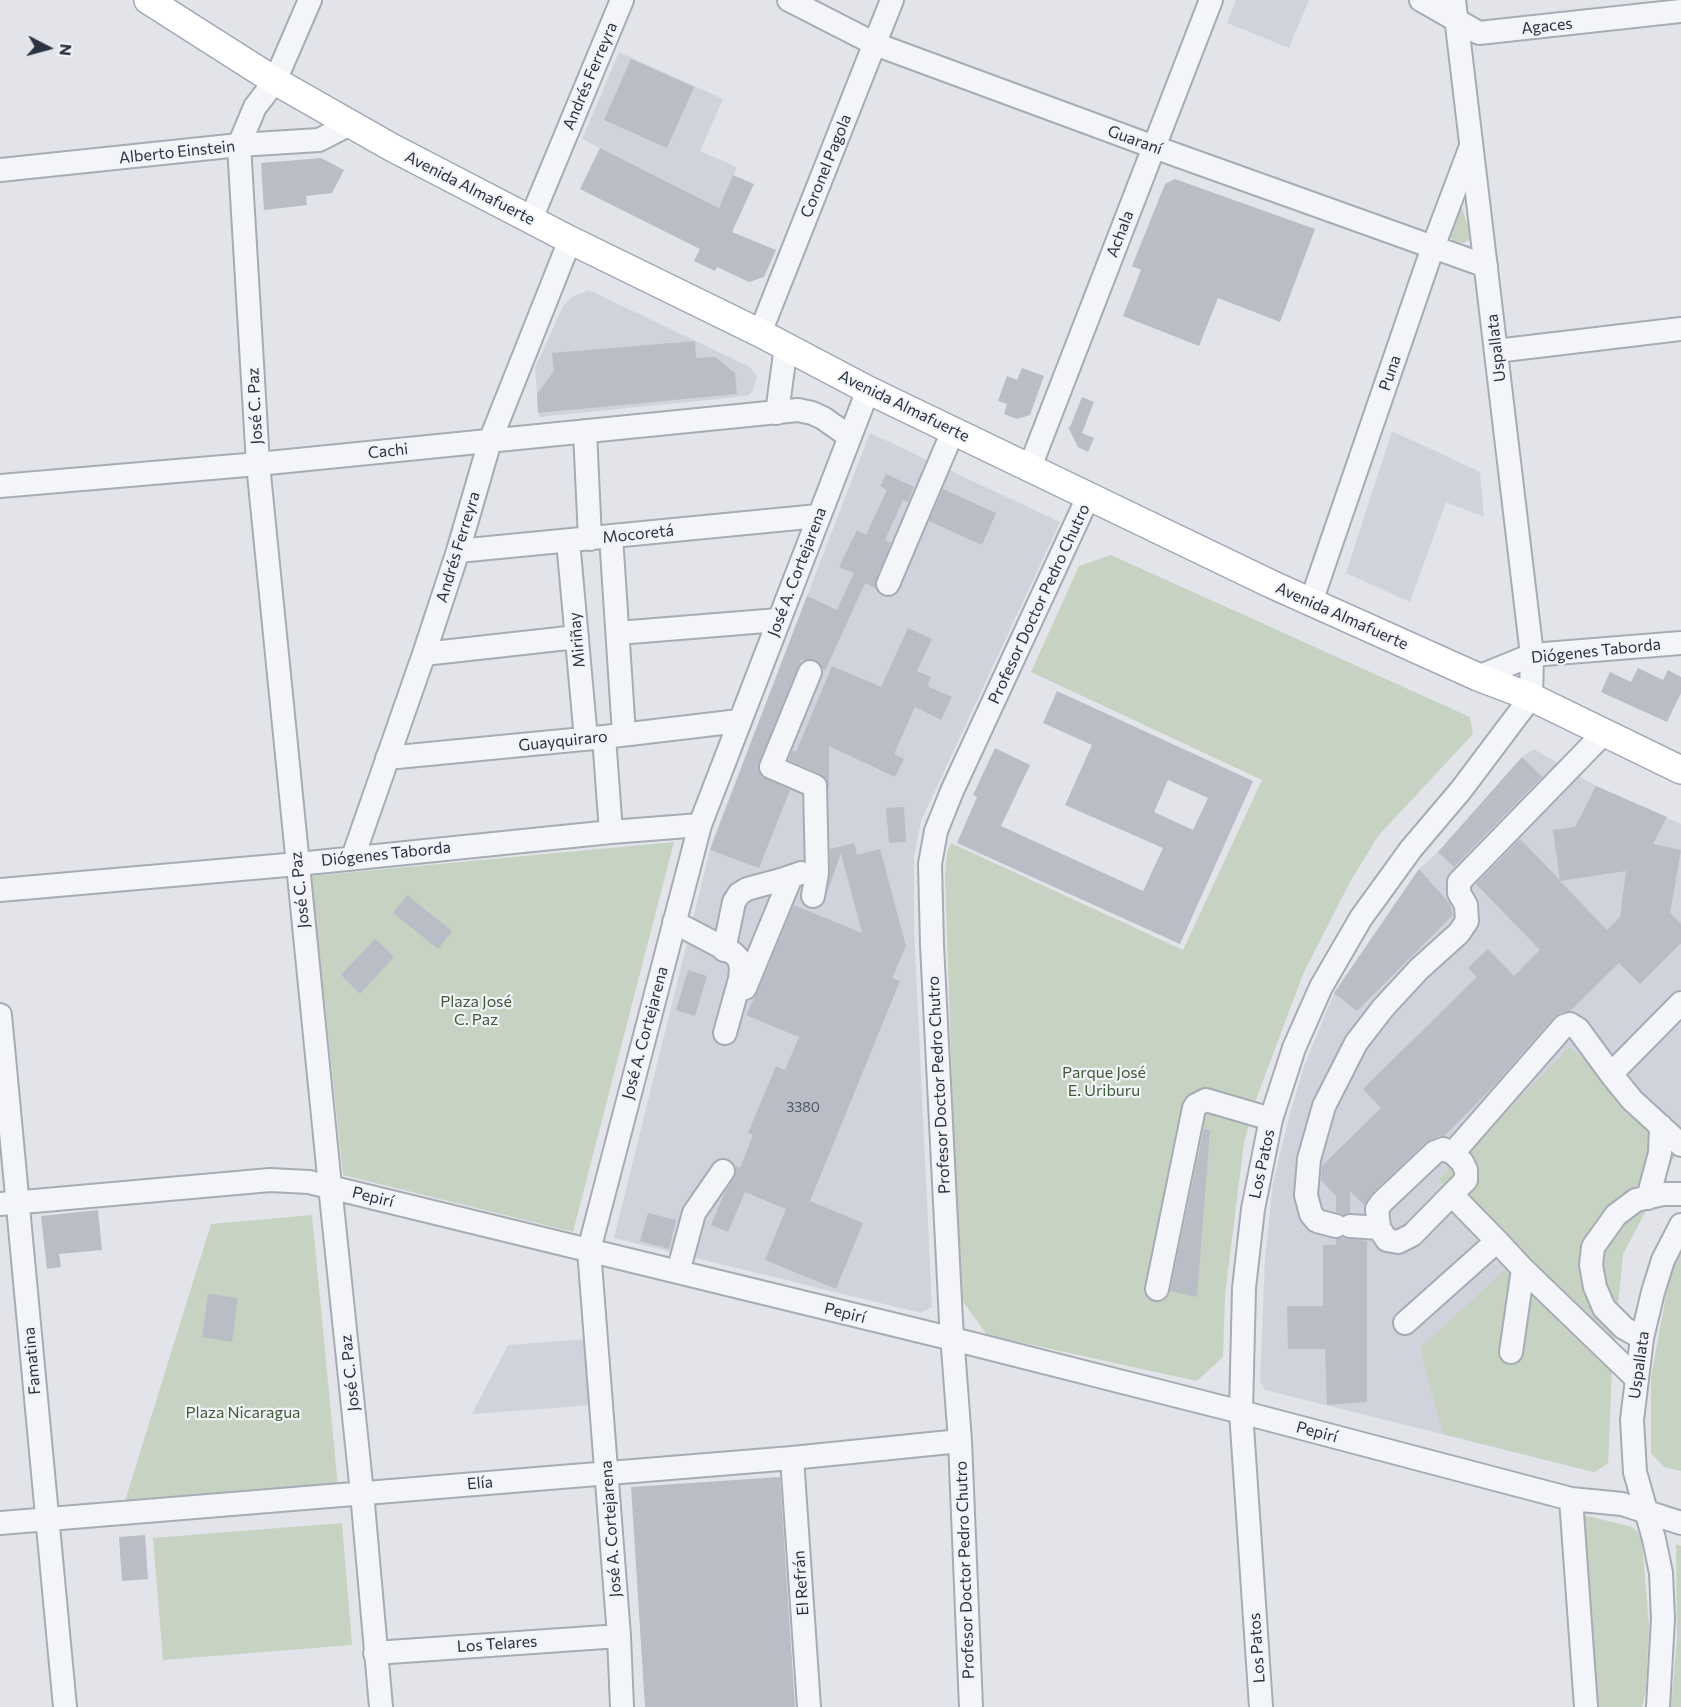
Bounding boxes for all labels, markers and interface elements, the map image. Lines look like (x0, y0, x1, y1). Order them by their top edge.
street label: Agaces (1521, 14, 1573, 38)
north arrow (18, 18, 78, 78)
street label: Andrés Ferreyra (559, 19, 621, 133)
text: N (56, 43, 76, 57)
street label: Coronel Pagola (797, 111, 855, 221)
street label: Guaraní (1105, 121, 1165, 159)
street label: Alberto Einstein (118, 136, 236, 168)
street label: Avenida Almafuerte (402, 147, 538, 229)
street label: Achala (1102, 208, 1138, 260)
street label: Uspallata (1482, 313, 1510, 383)
street label: Puna (1375, 353, 1405, 393)
street label: Avenida Almafuerte (835, 366, 973, 446)
street label: José C. Paz (243, 367, 267, 445)
street label: Cachi (367, 439, 409, 463)
street label: Andrés Ferreyra (432, 489, 484, 605)
street label: Profesor Doctor Pedro Chutro (984, 501, 1094, 707)
street label: José A. Cortejarena (763, 505, 831, 639)
street label: Mocoretá (601, 521, 675, 547)
street label: Avenida Almafuerte (1273, 578, 1411, 654)
street label: Miriñay (565, 611, 589, 669)
street label: Diógenes Taborda (1530, 635, 1662, 667)
street label: Guayquiraro (517, 727, 609, 755)
street label: Diógenes Taborda (320, 838, 452, 870)
street label: José C. Paz (286, 851, 314, 929)
street label: José A. Cortejarena (618, 964, 672, 1102)
street label: Profesor Doctor Pedro Chutro (924, 975, 954, 1195)
park label: Plaza José C. Paz (440, 992, 512, 1030)
park label: Parque José E. Uriburu (1062, 1063, 1146, 1101)
house number: 3380 (786, 1099, 820, 1115)
street label: Los Patos (1245, 1128, 1279, 1200)
street label: Pepirí (350, 1183, 396, 1211)
street label: Pepirí (822, 1299, 868, 1327)
street label: Famatina (19, 1326, 45, 1396)
street label: Uspallata (1625, 1330, 1653, 1400)
street label: José C. Paz (336, 1334, 364, 1412)
park label: Plaza Nicaragua (186, 1403, 300, 1423)
street label: Pepirí (1294, 1417, 1340, 1447)
street label: José A. Cortejarena (597, 1460, 625, 1598)
street label: Profesor Doctor Pedro Chutro (952, 1461, 978, 1679)
street label: Elía (466, 1472, 494, 1494)
street label: El Refrán (789, 1550, 813, 1616)
street label: Los Patos (1245, 1612, 1269, 1684)
street label: Los Telares (456, 1632, 538, 1656)

